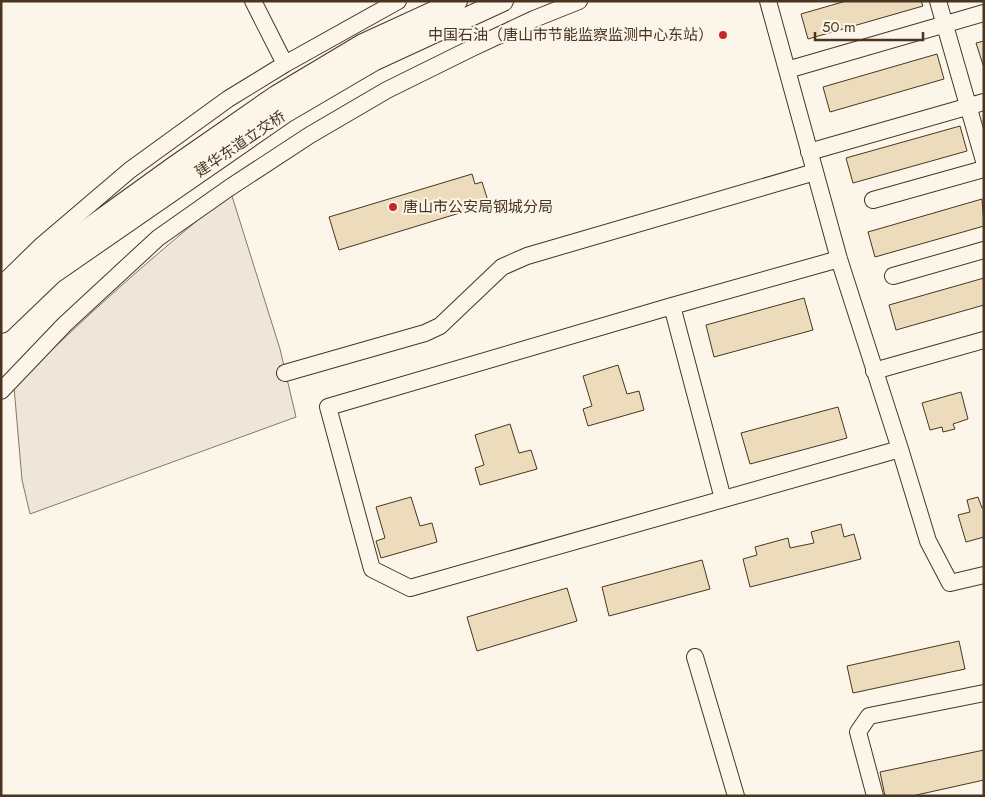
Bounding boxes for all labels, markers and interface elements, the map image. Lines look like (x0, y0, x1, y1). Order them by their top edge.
scale bar (815, 10, 922, 42)
text: 50 m (822, 16, 856, 38)
place label: 中国石油（唐山市节能监察监测中心东站） (428, 24, 713, 46)
marker: 中国石油（唐山市节能监察监测中心东站） (717, 29, 729, 41)
street label: 建华东道立交桥 (190, 106, 290, 182)
place label: 唐山市公安局钢城分局 (403, 196, 553, 218)
marker: 唐山市公安局钢城分局 (387, 201, 399, 213)

